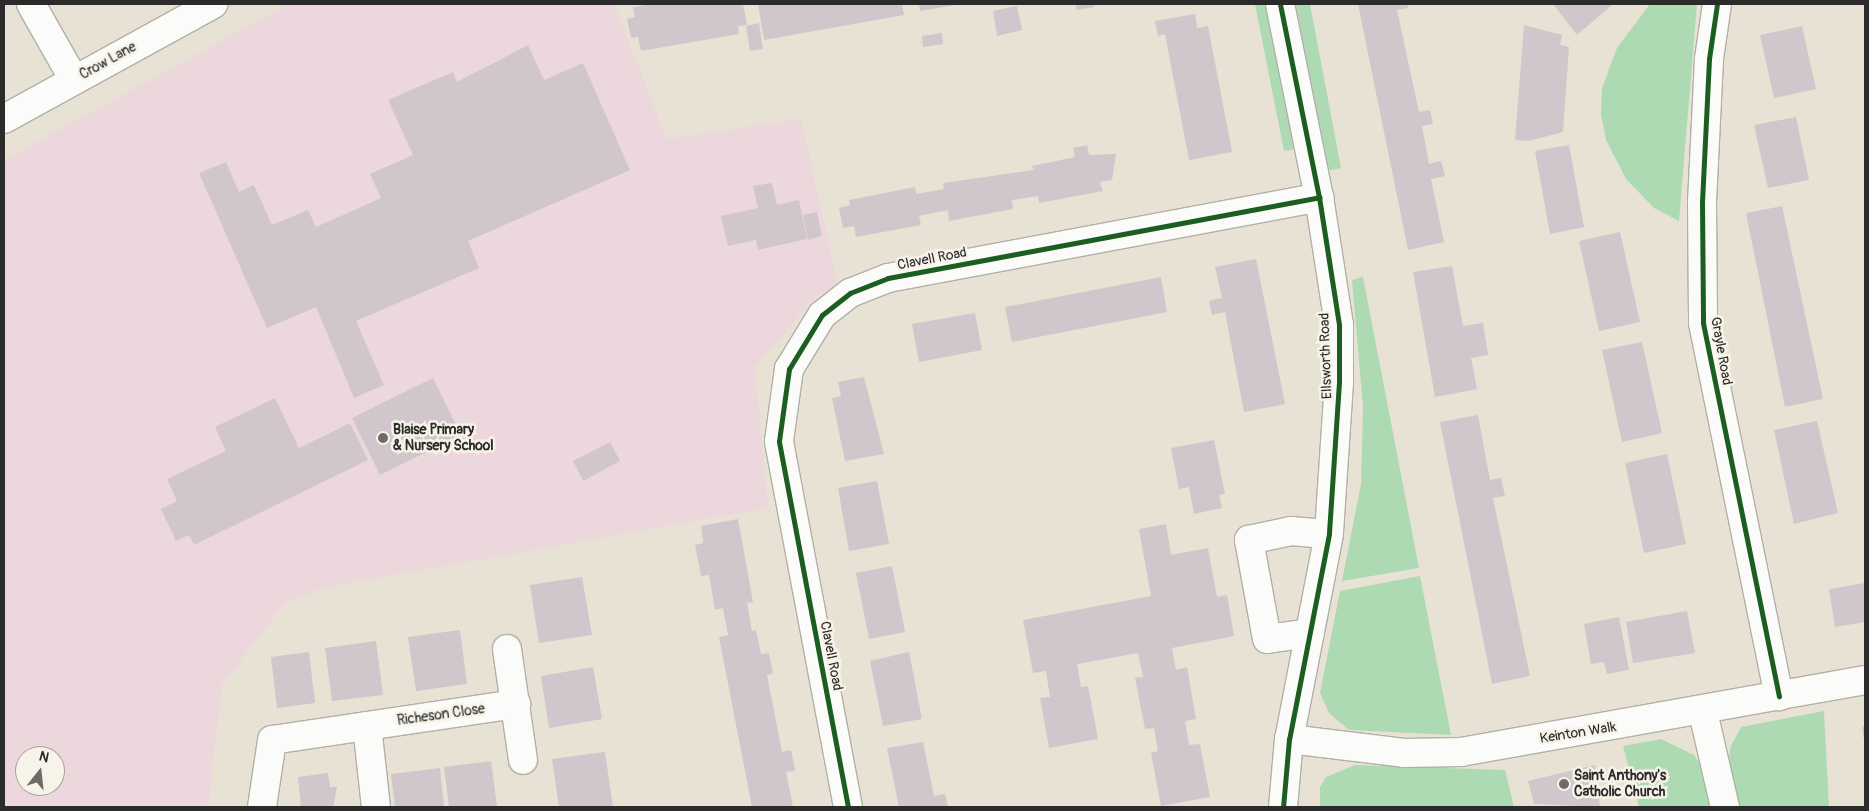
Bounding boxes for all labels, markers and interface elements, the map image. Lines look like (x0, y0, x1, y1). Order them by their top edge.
street label: Crow Lane (77, 39, 139, 83)
street label: Clavell Road (896, 244, 968, 274)
street label: Ellsworth Road (1316, 313, 1336, 399)
street label: Grayle Road (1707, 316, 1735, 386)
place label: Blaise Primary & Nursery School (393, 422, 494, 454)
marker: Blaise Primary & Nursery School (377, 432, 389, 444)
street label: Clavell Road (816, 620, 846, 692)
street label: Richeson Close (396, 701, 486, 729)
street label: Keinton Walk (1539, 719, 1617, 747)
north arrow (15, 746, 65, 796)
text: N (37, 748, 51, 767)
place label: Saint Anthony's Catholic Church (1574, 768, 1666, 800)
marker: Saint Anthony's Catholic Church (1558, 778, 1570, 790)

